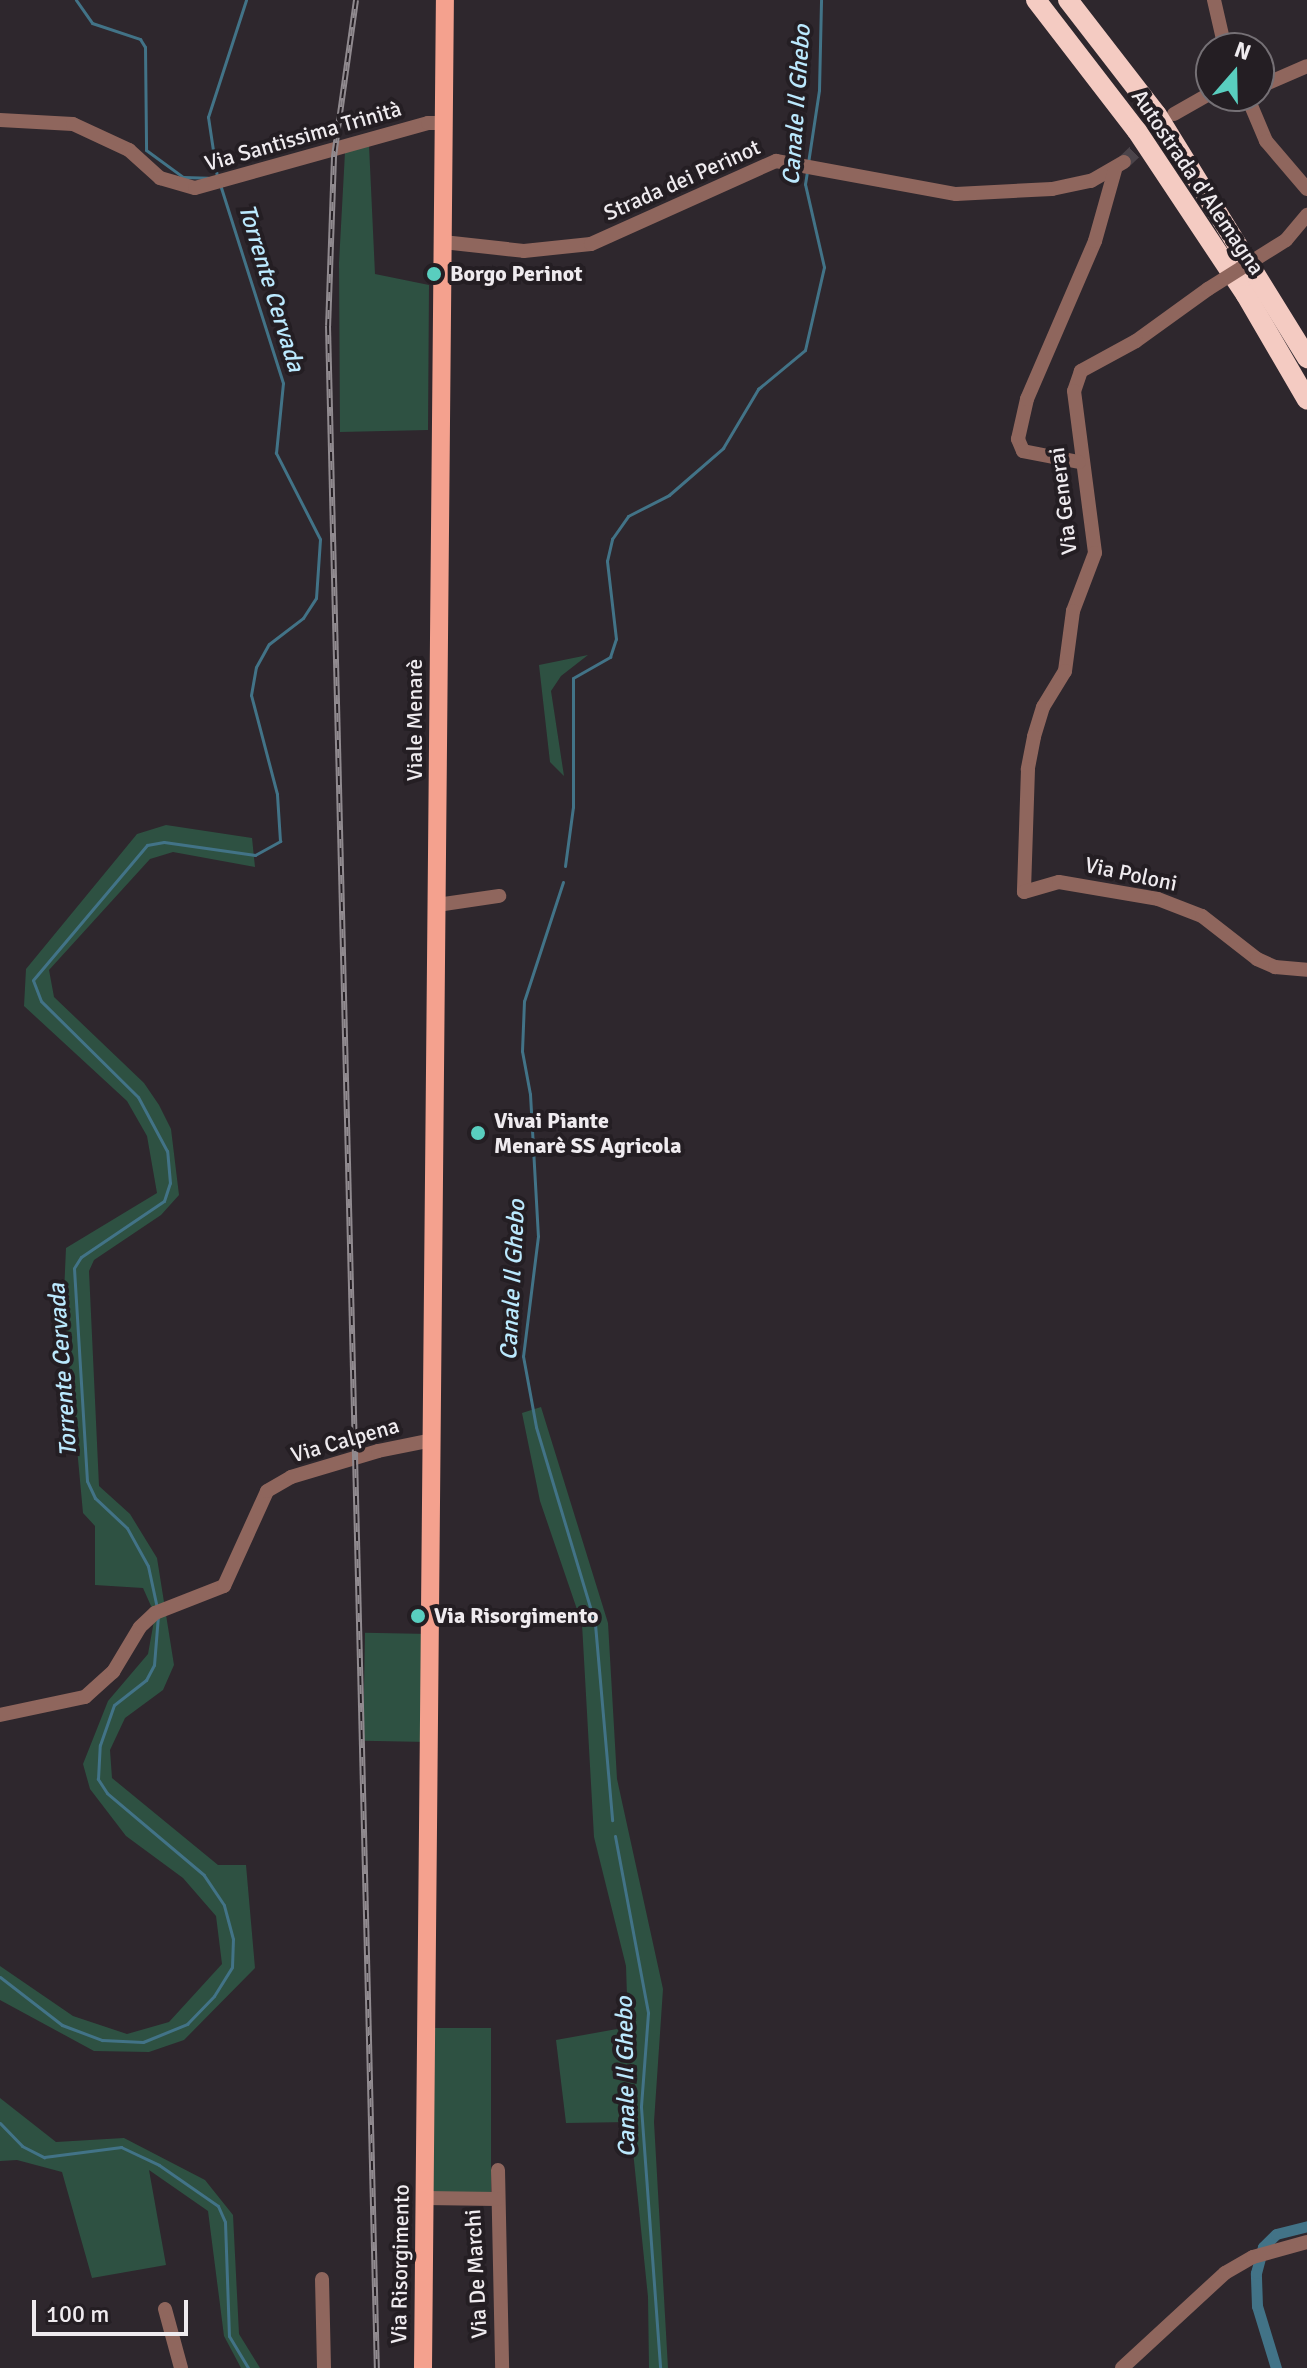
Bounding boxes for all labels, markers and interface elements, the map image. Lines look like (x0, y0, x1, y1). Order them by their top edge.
water label: Canale Il Ghebo (777, 24, 817, 186)
north arrow (1195, 32, 1275, 112)
text: N (1231, 36, 1255, 66)
street label: Autostrada d'Alemagna (1126, 84, 1270, 280)
street label: Via Santissima Trinità (202, 95, 404, 177)
street label: Strada dei Perinot (600, 134, 764, 226)
water label: Torrente Cervada (232, 201, 310, 375)
place label: Borgo Perinot (450, 261, 582, 287)
marker: Borgo Perinot (425, 265, 443, 283)
street label: Via Generai (1043, 446, 1083, 556)
street label: Viale Menarè (402, 659, 428, 781)
street label: Via Poloni (1083, 851, 1179, 897)
place label: Vivai Piante Menarè SS Agricola (494, 1107, 681, 1158)
marker: Vivai Piante Menarè SS Agricola (469, 1124, 487, 1142)
water label: Canale Il Ghebo (494, 1199, 532, 1361)
water label: Torrente Cervada (43, 1282, 83, 1458)
street label: Via Calpena (288, 1412, 402, 1468)
place label: Via Risorgimento (434, 1603, 598, 1629)
marker: Via Risorgimento (409, 1607, 427, 1625)
water label: Canale Il Ghebo (610, 1996, 642, 2158)
street label: Via Risorgimento (385, 2184, 415, 2344)
street label: Via De Marchi (459, 2209, 493, 2339)
scale bar (36, 2284, 192, 2334)
text: 100 m (46, 2299, 109, 2329)

